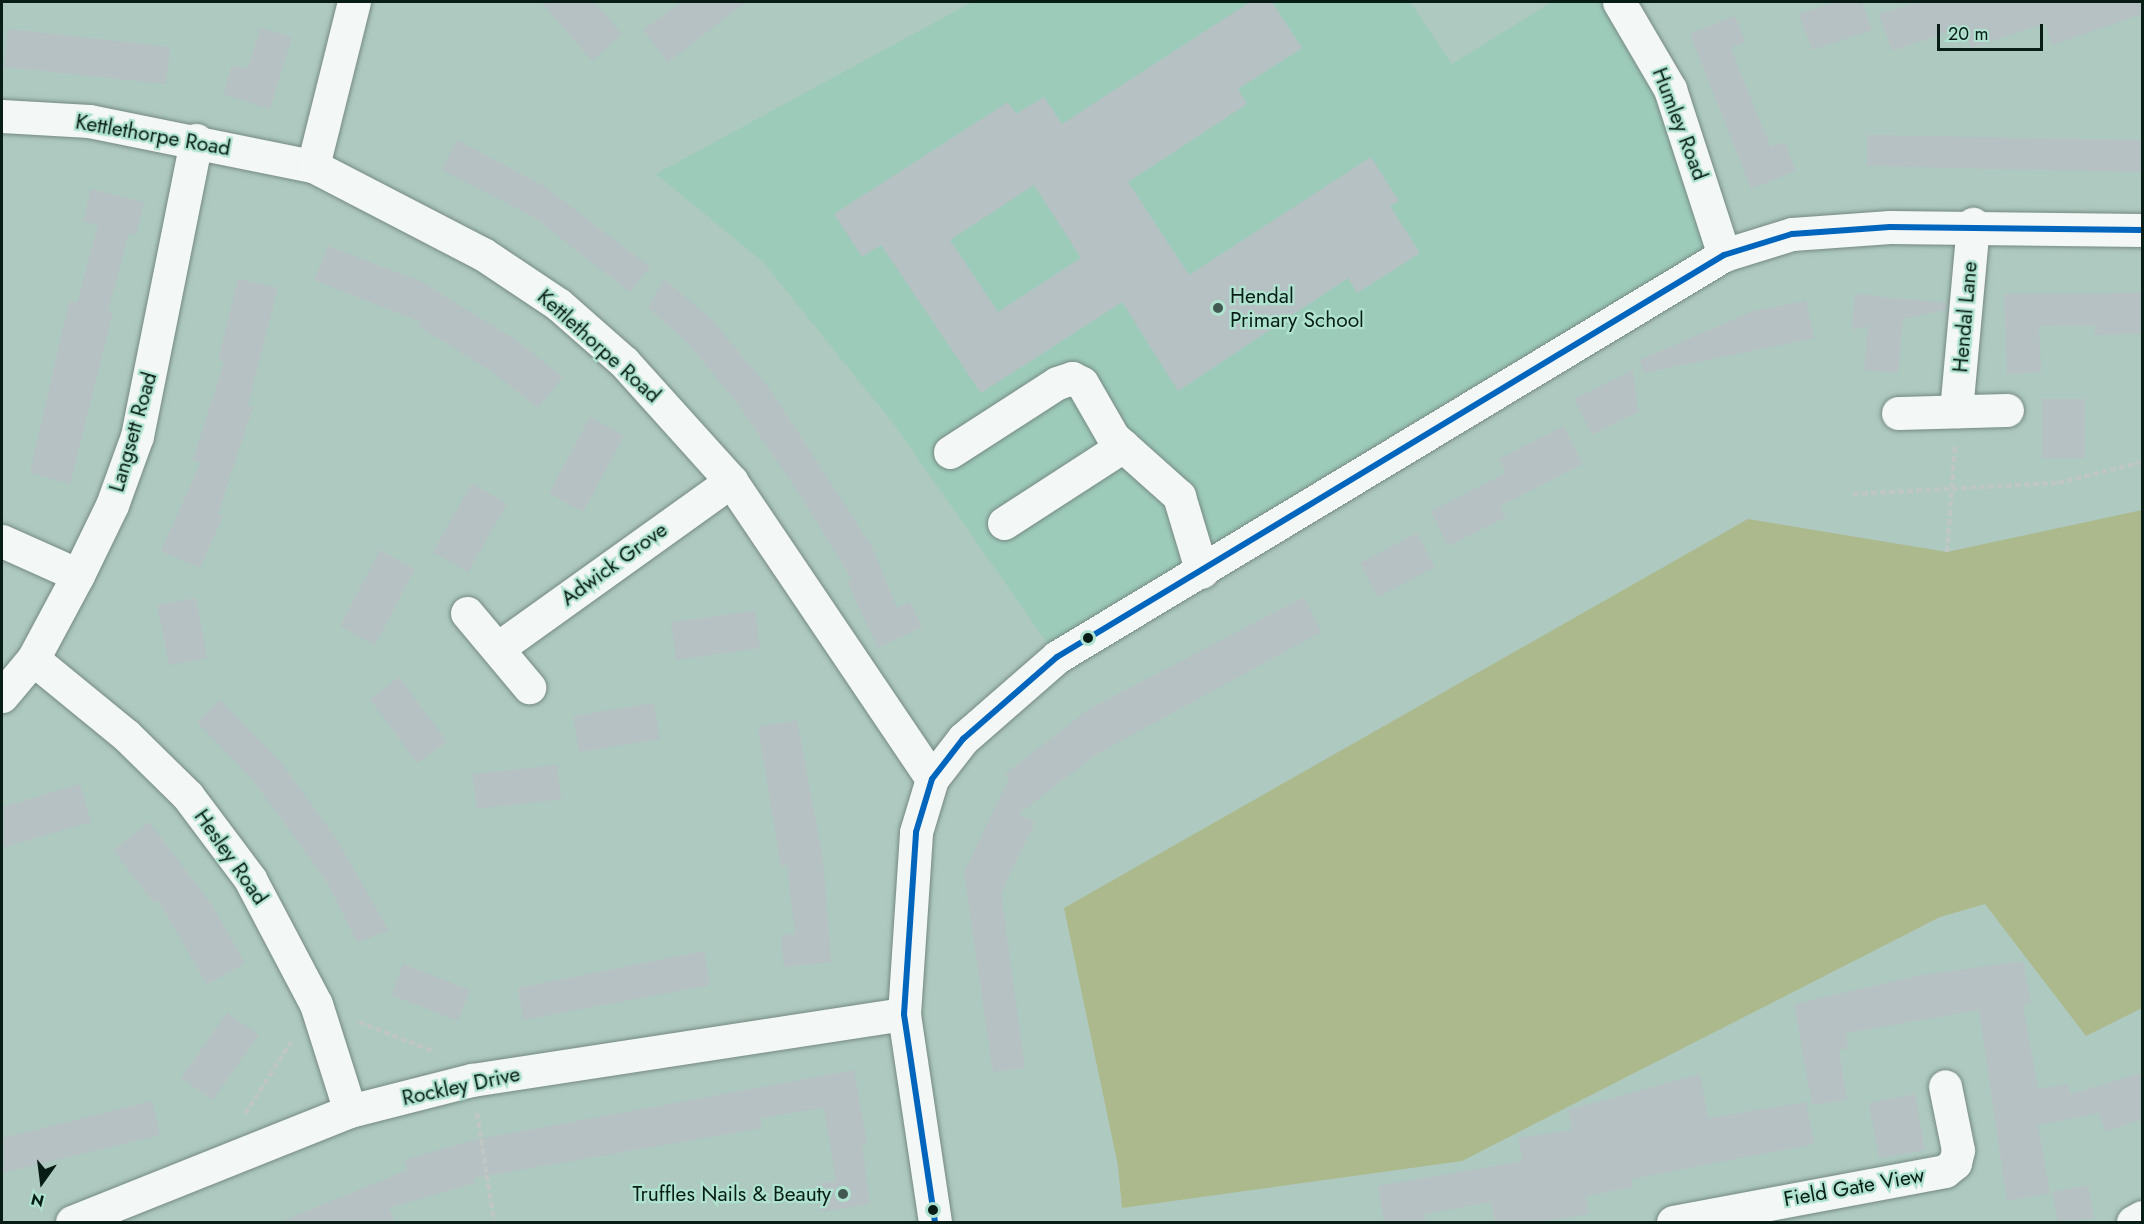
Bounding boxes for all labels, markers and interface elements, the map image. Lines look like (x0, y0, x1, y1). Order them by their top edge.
scale bar (1940, 12, 2046, 50)
text: 20 m (1948, 21, 1988, 47)
street label: Humley Road (1647, 64, 1713, 184)
street label: Kettlethorpe Road (74, 109, 232, 161)
street label: Hendal Lane (1948, 260, 1982, 374)
place label: Hendal Primary School (1230, 283, 1364, 333)
street label: Kettlethorpe Road (532, 284, 666, 408)
marker: Hendal Primary School (1211, 301, 1225, 315)
street label: Langsett Road (104, 369, 162, 495)
street label: Adwick Grove (556, 517, 672, 611)
unlabelled marker (1082, 632, 1094, 644)
street label: Hesley Road (189, 805, 273, 909)
street label: Rockley Drive (400, 1061, 522, 1111)
north arrow (12, 1152, 72, 1212)
street label: Field Gate View (1782, 1162, 1926, 1212)
place label: Truffles Nails & Beauty (632, 1181, 831, 1207)
text: N (29, 1187, 46, 1213)
marker: Truffles Nails & Beauty (836, 1187, 850, 1201)
unlabelled marker (927, 1204, 939, 1216)

